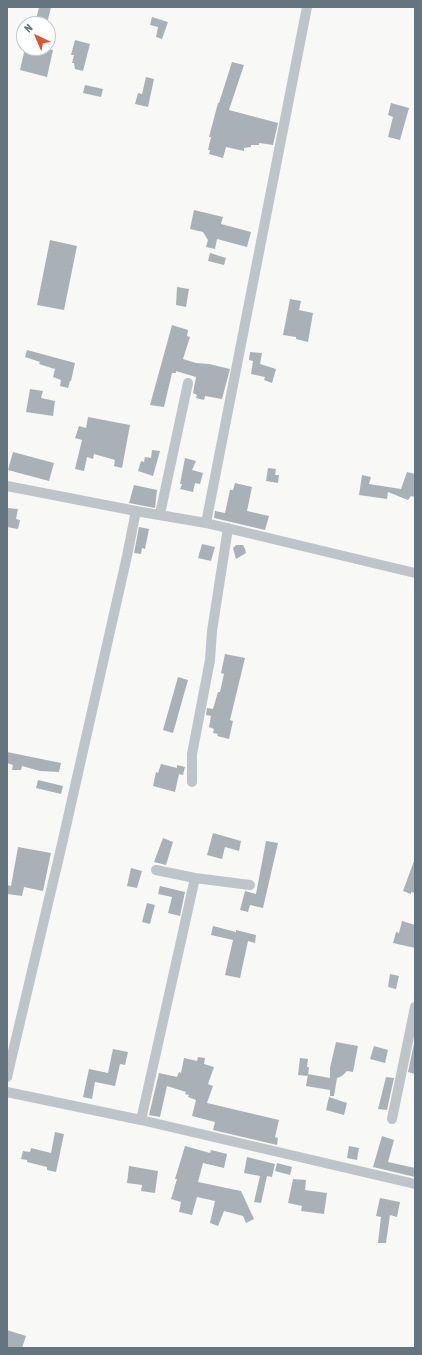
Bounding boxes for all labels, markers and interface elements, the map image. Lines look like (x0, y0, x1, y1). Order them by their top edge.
north arrow (16, 16, 56, 56)
text: N (22, 22, 35, 35)

